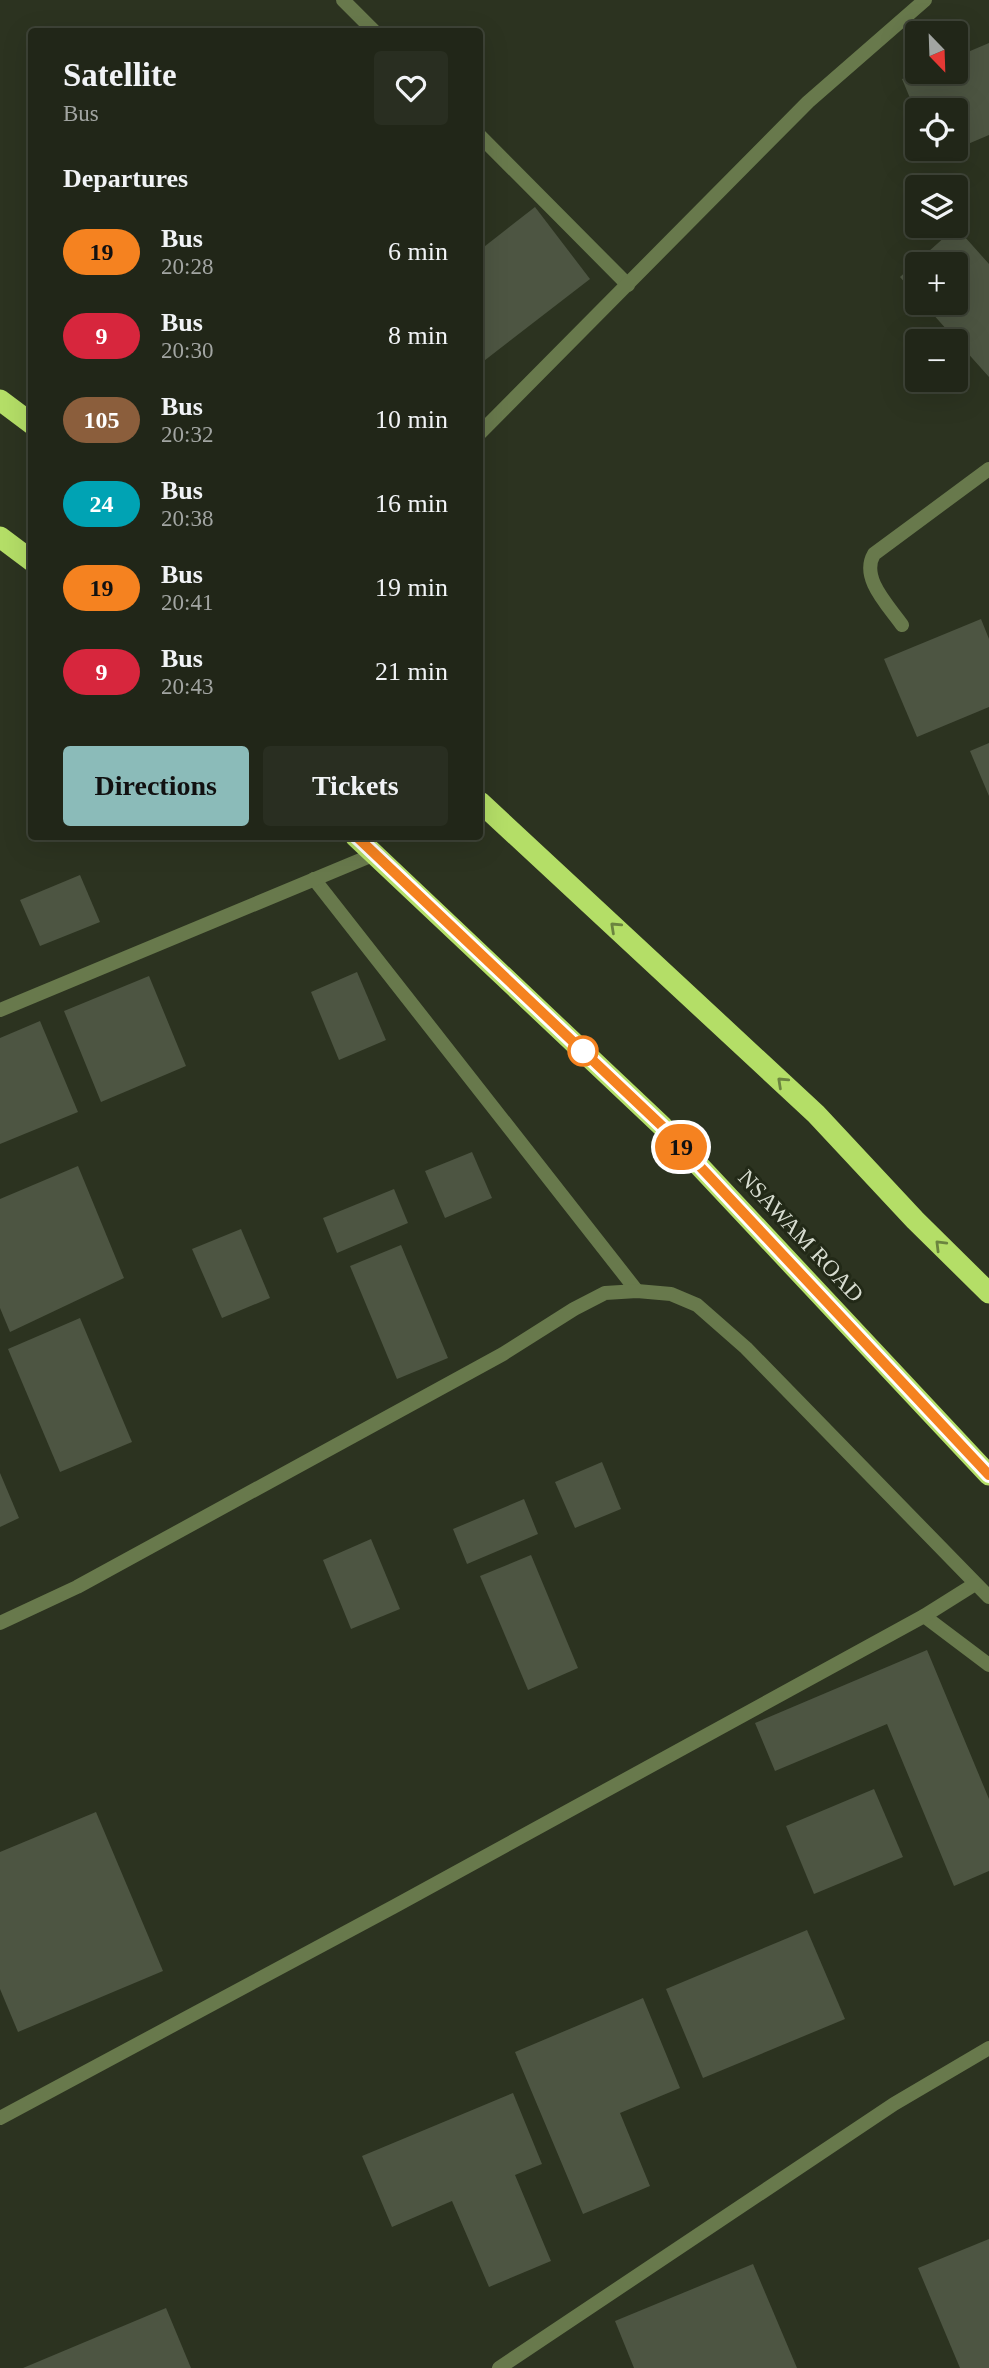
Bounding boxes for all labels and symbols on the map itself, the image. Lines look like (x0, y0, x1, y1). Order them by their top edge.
north arrow (905, 21, 968, 84)
one-way arrow (610, 923, 623, 936)
unlabelled marker (568, 1036, 598, 1066)
one-way arrow (777, 1077, 790, 1090)
line badge: 19 (650, 1124, 712, 1170)
street label: NSAWAM ROAD (733, 1165, 869, 1307)
one-way arrow (936, 1240, 949, 1253)

